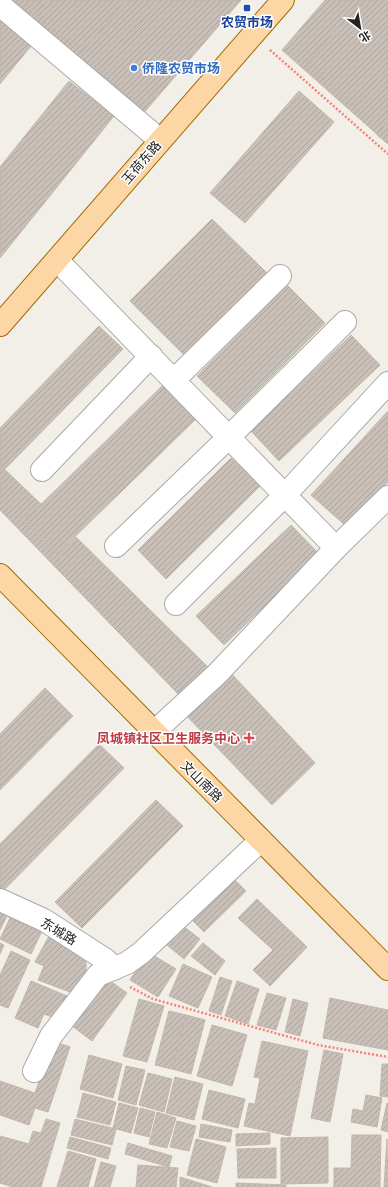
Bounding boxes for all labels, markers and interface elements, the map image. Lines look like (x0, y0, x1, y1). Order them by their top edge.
marker: 农贸市场 (242, 3, 252, 13)
north arrow (340, 8, 380, 48)
place label: 农贸市场 (221, 15, 273, 30)
text: 北 (357, 29, 373, 45)
place label: 侨隆农贸市场 (142, 61, 220, 76)
marker: 侨隆农贸市场 (129, 63, 139, 73)
street label: 玉荷东路 (119, 138, 164, 187)
place label: 凤城镇社区卫生服务中心 (97, 731, 240, 746)
marker: 凤城镇社区卫生服务中心 (243, 732, 255, 744)
street label: 文山南路 (178, 758, 225, 805)
street label: 东城路 (38, 915, 79, 948)

